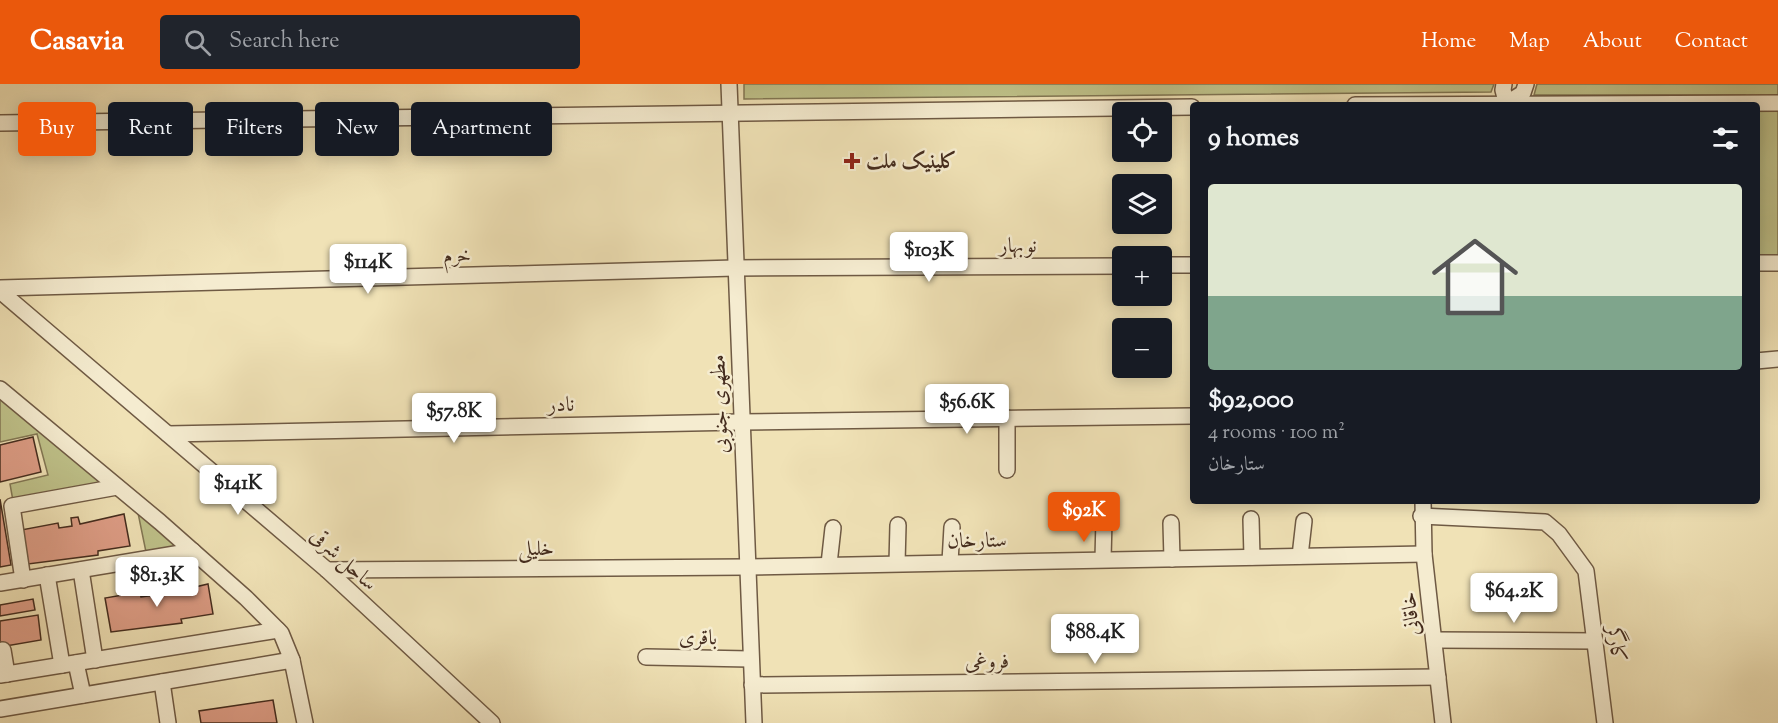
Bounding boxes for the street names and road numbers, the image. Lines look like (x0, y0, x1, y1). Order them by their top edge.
street label: نوبهار (997, 232, 1037, 262)
street label: خرم (443, 242, 472, 273)
street label: مطهری جنوبی (704, 354, 738, 454)
street label: نادر (545, 391, 575, 421)
street label: ساحل شرقی (302, 522, 383, 599)
street label: ستارخان (947, 526, 1007, 558)
street label: خلیلی (518, 535, 554, 565)
street label: خاقانی (1394, 590, 1430, 637)
street label: کارگر (1598, 622, 1633, 664)
street label: باقری (679, 624, 717, 654)
street label: فروغی (965, 648, 1009, 678)

